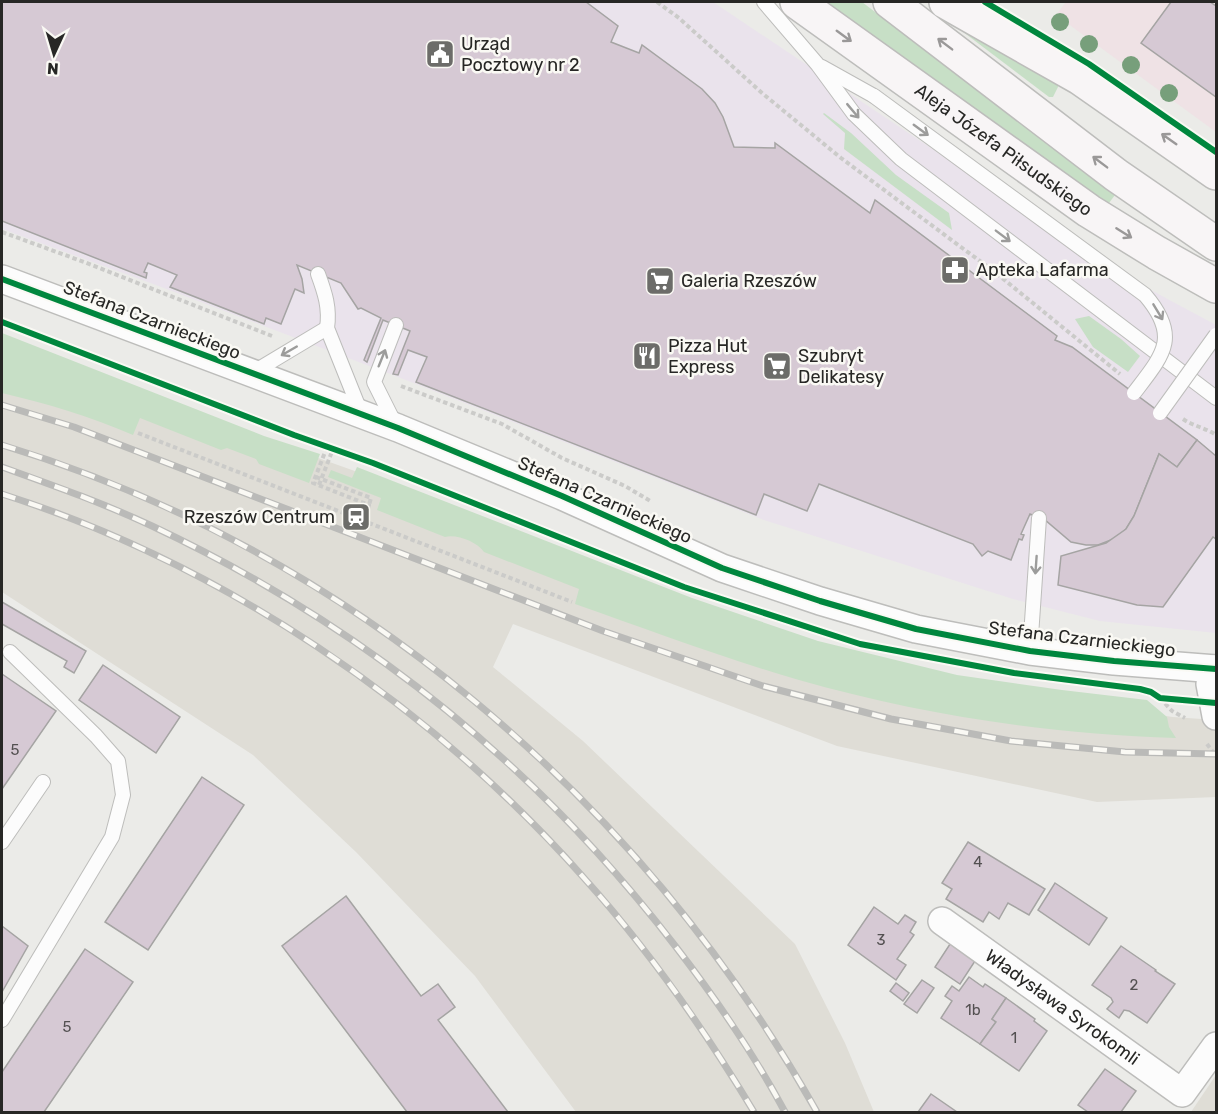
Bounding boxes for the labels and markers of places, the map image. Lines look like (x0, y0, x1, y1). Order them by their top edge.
place label: Urząd Pocztowy nr 2 (461, 33, 580, 76)
public building icon: Urząd Pocztowy nr 2 (424, 38, 456, 70)
pharmacy icon: Apteka Lafarma (939, 254, 971, 286)
place label: Apteka Lafarma (976, 259, 1109, 281)
supermarket icon: Galeria Rzeszów (644, 265, 676, 297)
place label: Galeria Rzeszów (681, 270, 817, 292)
place label: Pizza Hut Express (668, 335, 747, 378)
restaurant icon: Pizza Hut Express (631, 340, 663, 372)
place label: Szubryt Delikatesy (798, 345, 884, 388)
supermarket icon: Szubryt Delikatesy (761, 350, 793, 382)
station icon: Rzeszów Centrum (340, 501, 372, 533)
place label: Rzeszów Centrum (184, 506, 335, 528)

